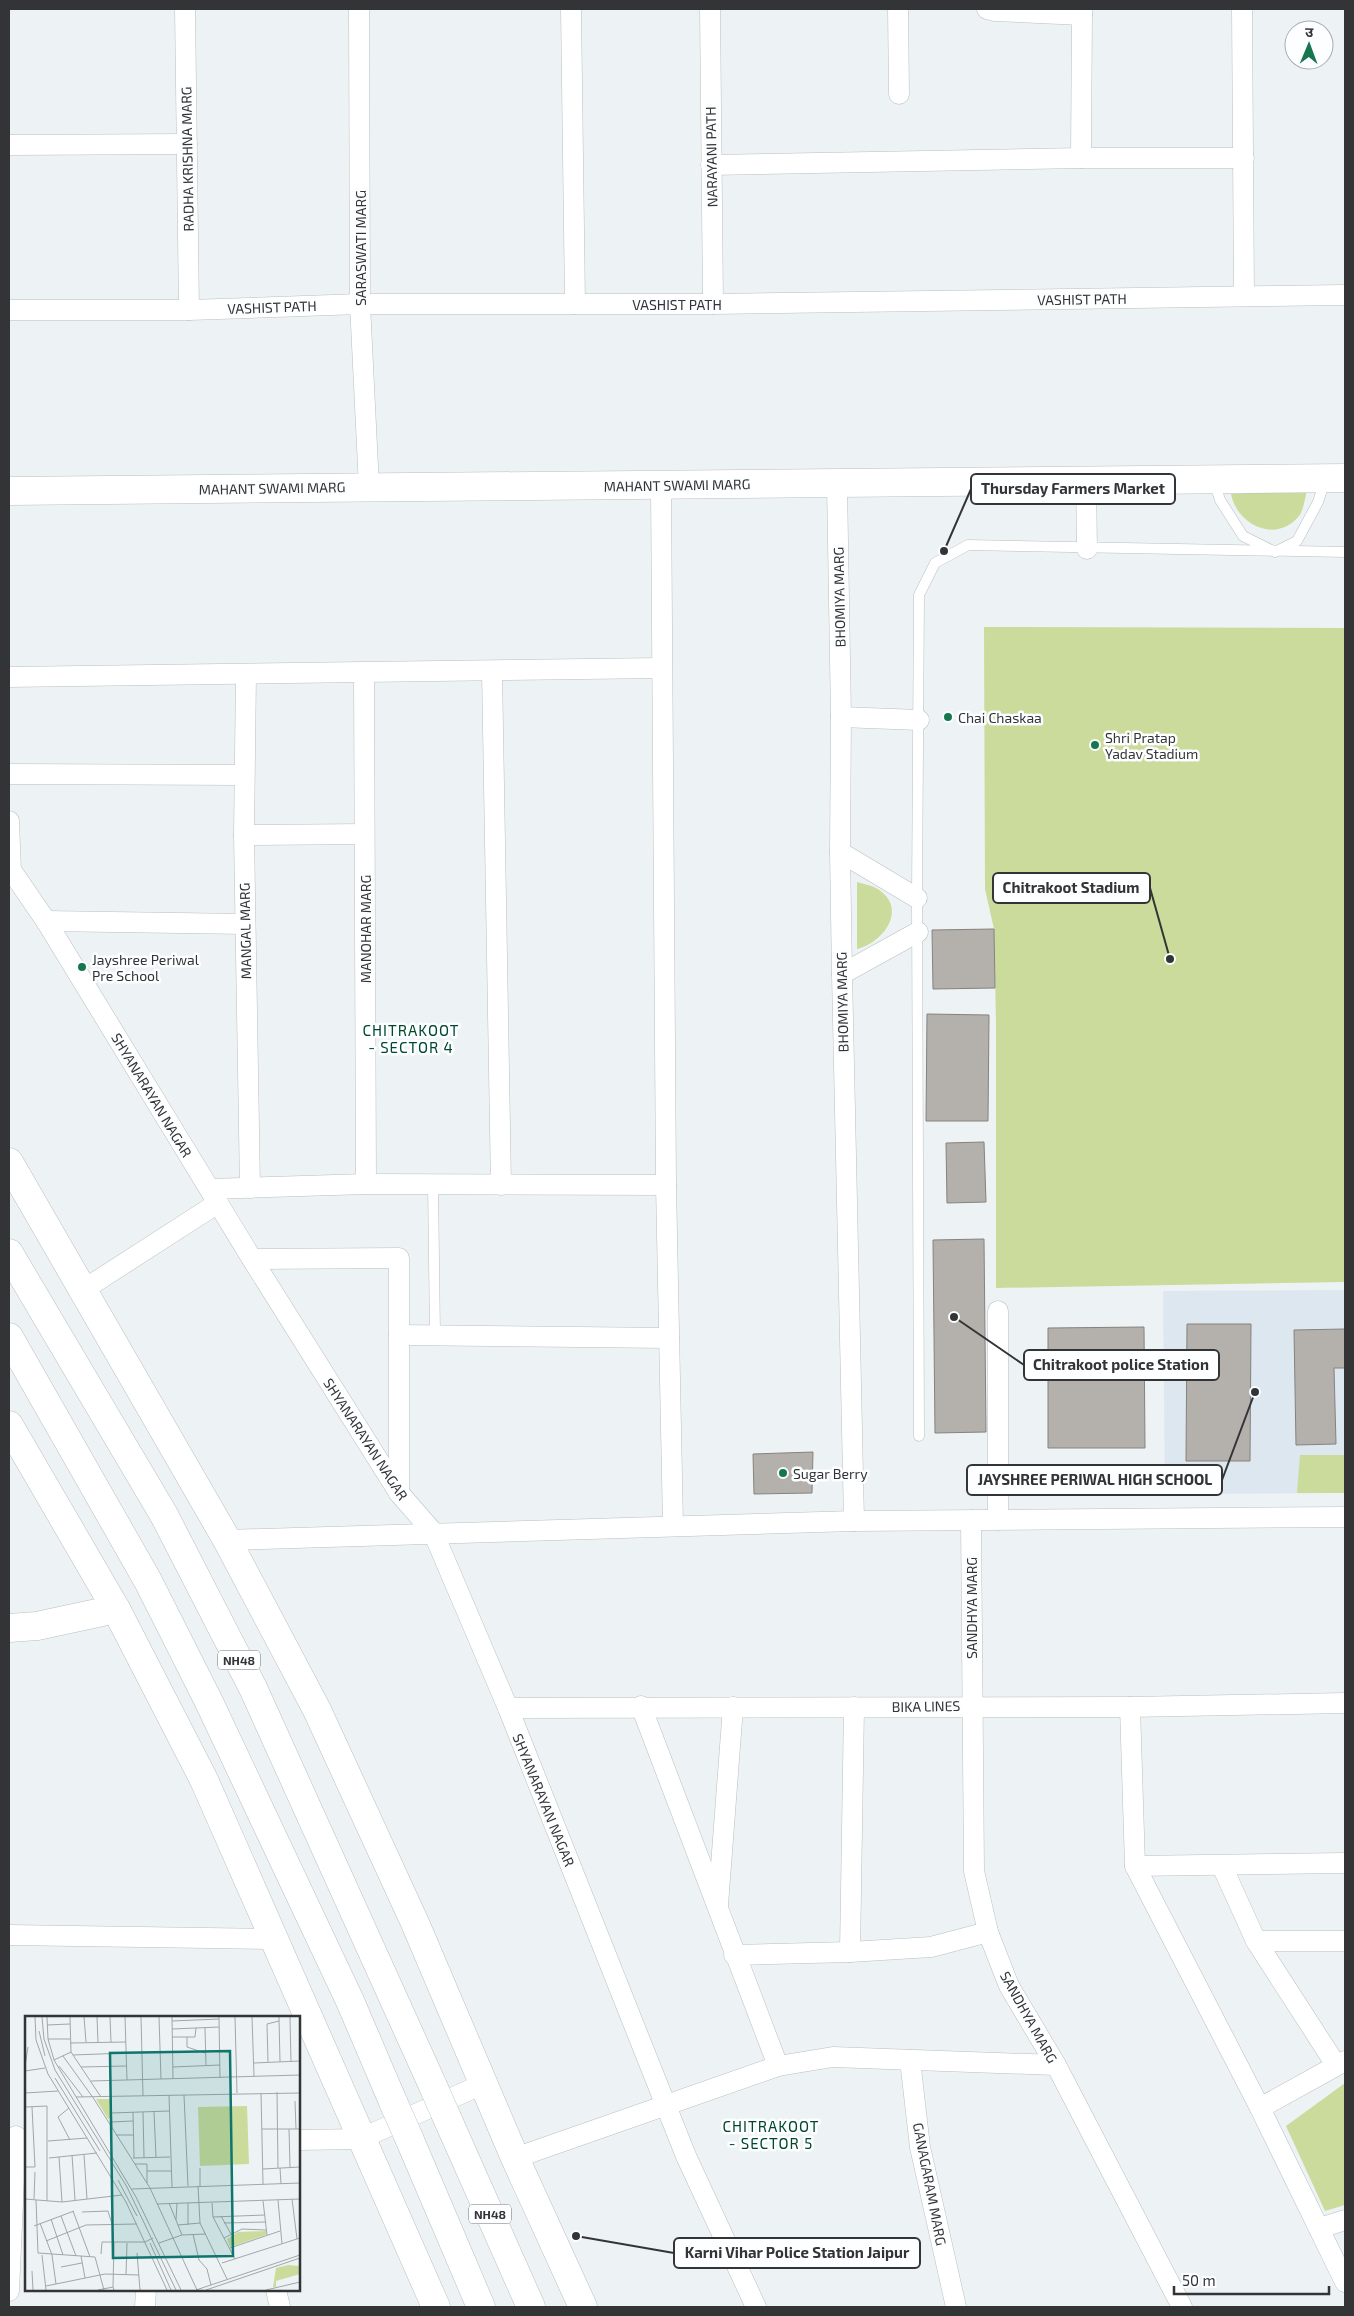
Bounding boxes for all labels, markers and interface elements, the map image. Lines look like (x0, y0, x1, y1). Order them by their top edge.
north arrow (1284, 20, 1334, 70)
text: उ (1305, 23, 1314, 40)
street label: RADHA KRISHNA MARG (177, 86, 197, 232)
street label: NARAYANI PATH (702, 106, 720, 208)
street label: SARASWATI MARG (352, 190, 369, 306)
street label: VASHIST PATH (1037, 290, 1127, 308)
street label: VASHIST PATH (632, 296, 722, 313)
street label: VASHIST PATH (227, 297, 317, 317)
callout: Thursday Farmers Market (971, 474, 1175, 504)
street label: MAHANT SWAMI MARG (603, 475, 751, 495)
street label: MAHANT SWAMI MARG (198, 478, 346, 498)
text: Thursday Farmers Market (981, 479, 1165, 498)
street label: BHOMIYA MARG (830, 547, 848, 647)
place label: Chai Chaskaa (958, 709, 1042, 726)
marker: Chai Chaskaa (942, 711, 954, 723)
place label: Shri Pratap Yadav Stadium (1105, 729, 1198, 762)
marker: Shri Pratap Yadav Stadium (1089, 739, 1101, 751)
callout: Chitrakoot Stadium (993, 873, 1150, 903)
street label: MANOHAR MARG (357, 875, 374, 983)
text: Chitrakoot Stadium (1003, 878, 1139, 896)
street label: MANGAL MARG (236, 882, 254, 980)
place label: Jayshree Periwal Pre School (92, 951, 200, 984)
street label: BHOMIYA MARG (833, 952, 851, 1052)
marker: Jayshree Periwal Pre School (76, 961, 88, 973)
district label: CHITRAKOOT - SECTOR 4 (363, 1021, 459, 1056)
street label: SHYANARAYAN NAGAR (108, 1030, 196, 1160)
callout: Chitrakoot police Station (1024, 1350, 1219, 1380)
text: Chitrakoot police Station (1033, 1355, 1209, 1373)
street label: SHYANARAYAN NAGAR (320, 1375, 412, 1503)
place label: Sugar Berry (793, 1465, 868, 1482)
callout: JAYSHREE PERIWAL HIGH SCHOOL (967, 1465, 1222, 1495)
marker: Sugar Berry (777, 1467, 789, 1479)
text: JAYSHREE PERIWAL HIGH SCHOOL (978, 1470, 1212, 1488)
street label: SANDHYA MARG (963, 1557, 980, 1659)
road number: NH48 (218, 1650, 260, 1670)
street label: BIKA LINES (892, 1697, 961, 1715)
street label: SHYANARAYAN NAGAR (510, 1731, 579, 1869)
street label: SANDHYA MARG (997, 1968, 1061, 2066)
inset map (25, 2016, 300, 2291)
district label: CHITRAKOOT - SECTOR 5 (723, 2117, 819, 2152)
street label: GANAGARAM MARG (910, 2121, 950, 2247)
road number: NH48 (469, 2204, 511, 2224)
callout: Karni Vihar Police Station Jaipur (674, 2238, 920, 2268)
text: Karni Vihar Police Station Jaipur (685, 2243, 910, 2261)
scale bar (1174, 2264, 1329, 2296)
text: 50 m (1182, 2271, 1216, 2289)

